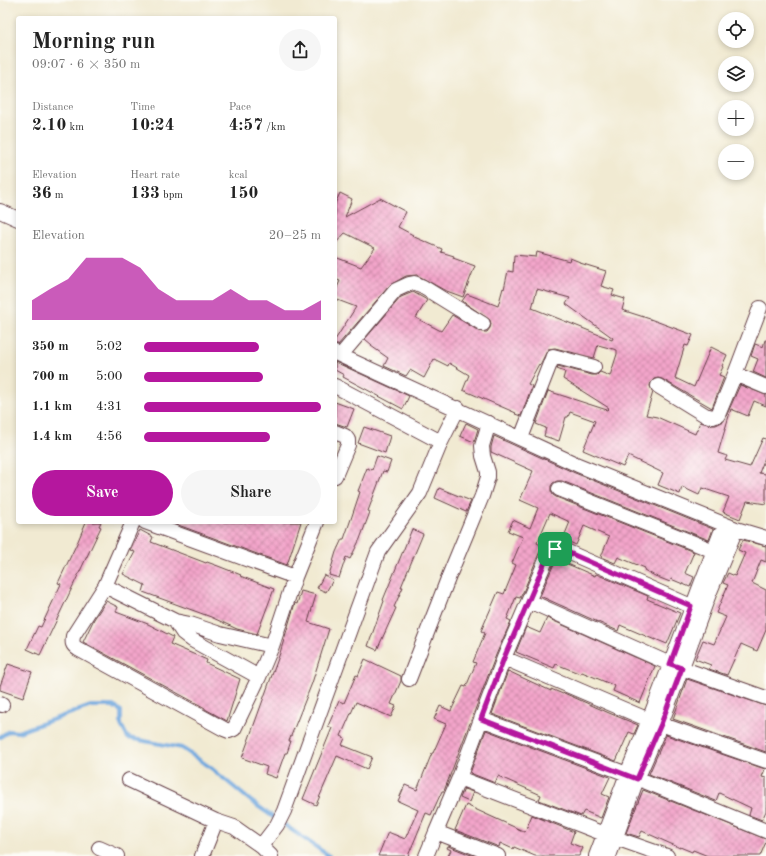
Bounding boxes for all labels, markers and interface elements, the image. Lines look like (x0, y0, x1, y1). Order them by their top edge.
map controls (718, 12, 754, 180)
button: locate (718, 12, 754, 48)
button: share (279, 29, 321, 71)
text: Morning run (32, 31, 155, 53)
button: layers (718, 56, 754, 92)
text: 09:07 · 6 × 350 m (32, 58, 140, 71)
button: + (718, 100, 754, 136)
text: Distance (32, 102, 73, 113)
text: Time (130, 102, 155, 113)
text: Pace (229, 102, 251, 113)
text: 2.10 (32, 117, 66, 134)
text: 10:24 (130, 117, 175, 134)
text: 4:57 (229, 117, 263, 134)
text: km (66, 122, 84, 133)
text: /km (263, 122, 285, 133)
button: − (718, 144, 754, 180)
text: Elevation (32, 170, 77, 181)
text: Heart rate (130, 170, 180, 181)
text: kcal (229, 170, 248, 181)
text: 36 (32, 185, 52, 202)
text: 133 (130, 185, 160, 202)
text: 150 (229, 185, 258, 202)
text: m (52, 190, 64, 201)
text: bpm (160, 190, 183, 201)
text: Elevation (32, 229, 85, 242)
text: 20–25 m (269, 229, 321, 242)
text: 350 m (32, 340, 69, 353)
text: 5:02 (96, 340, 122, 353)
text: 700 m (32, 370, 69, 383)
text: 5:00 (96, 370, 122, 383)
text: 1.1 km (32, 400, 72, 413)
text: 4:31 (96, 400, 122, 413)
text: 1.4 km (32, 430, 72, 443)
text: 4:56 (96, 430, 122, 443)
button: Save (32, 470, 173, 516)
button: Share (181, 470, 321, 516)
pin (538, 532, 572, 566)
icon: arrive (544, 538, 566, 560)

